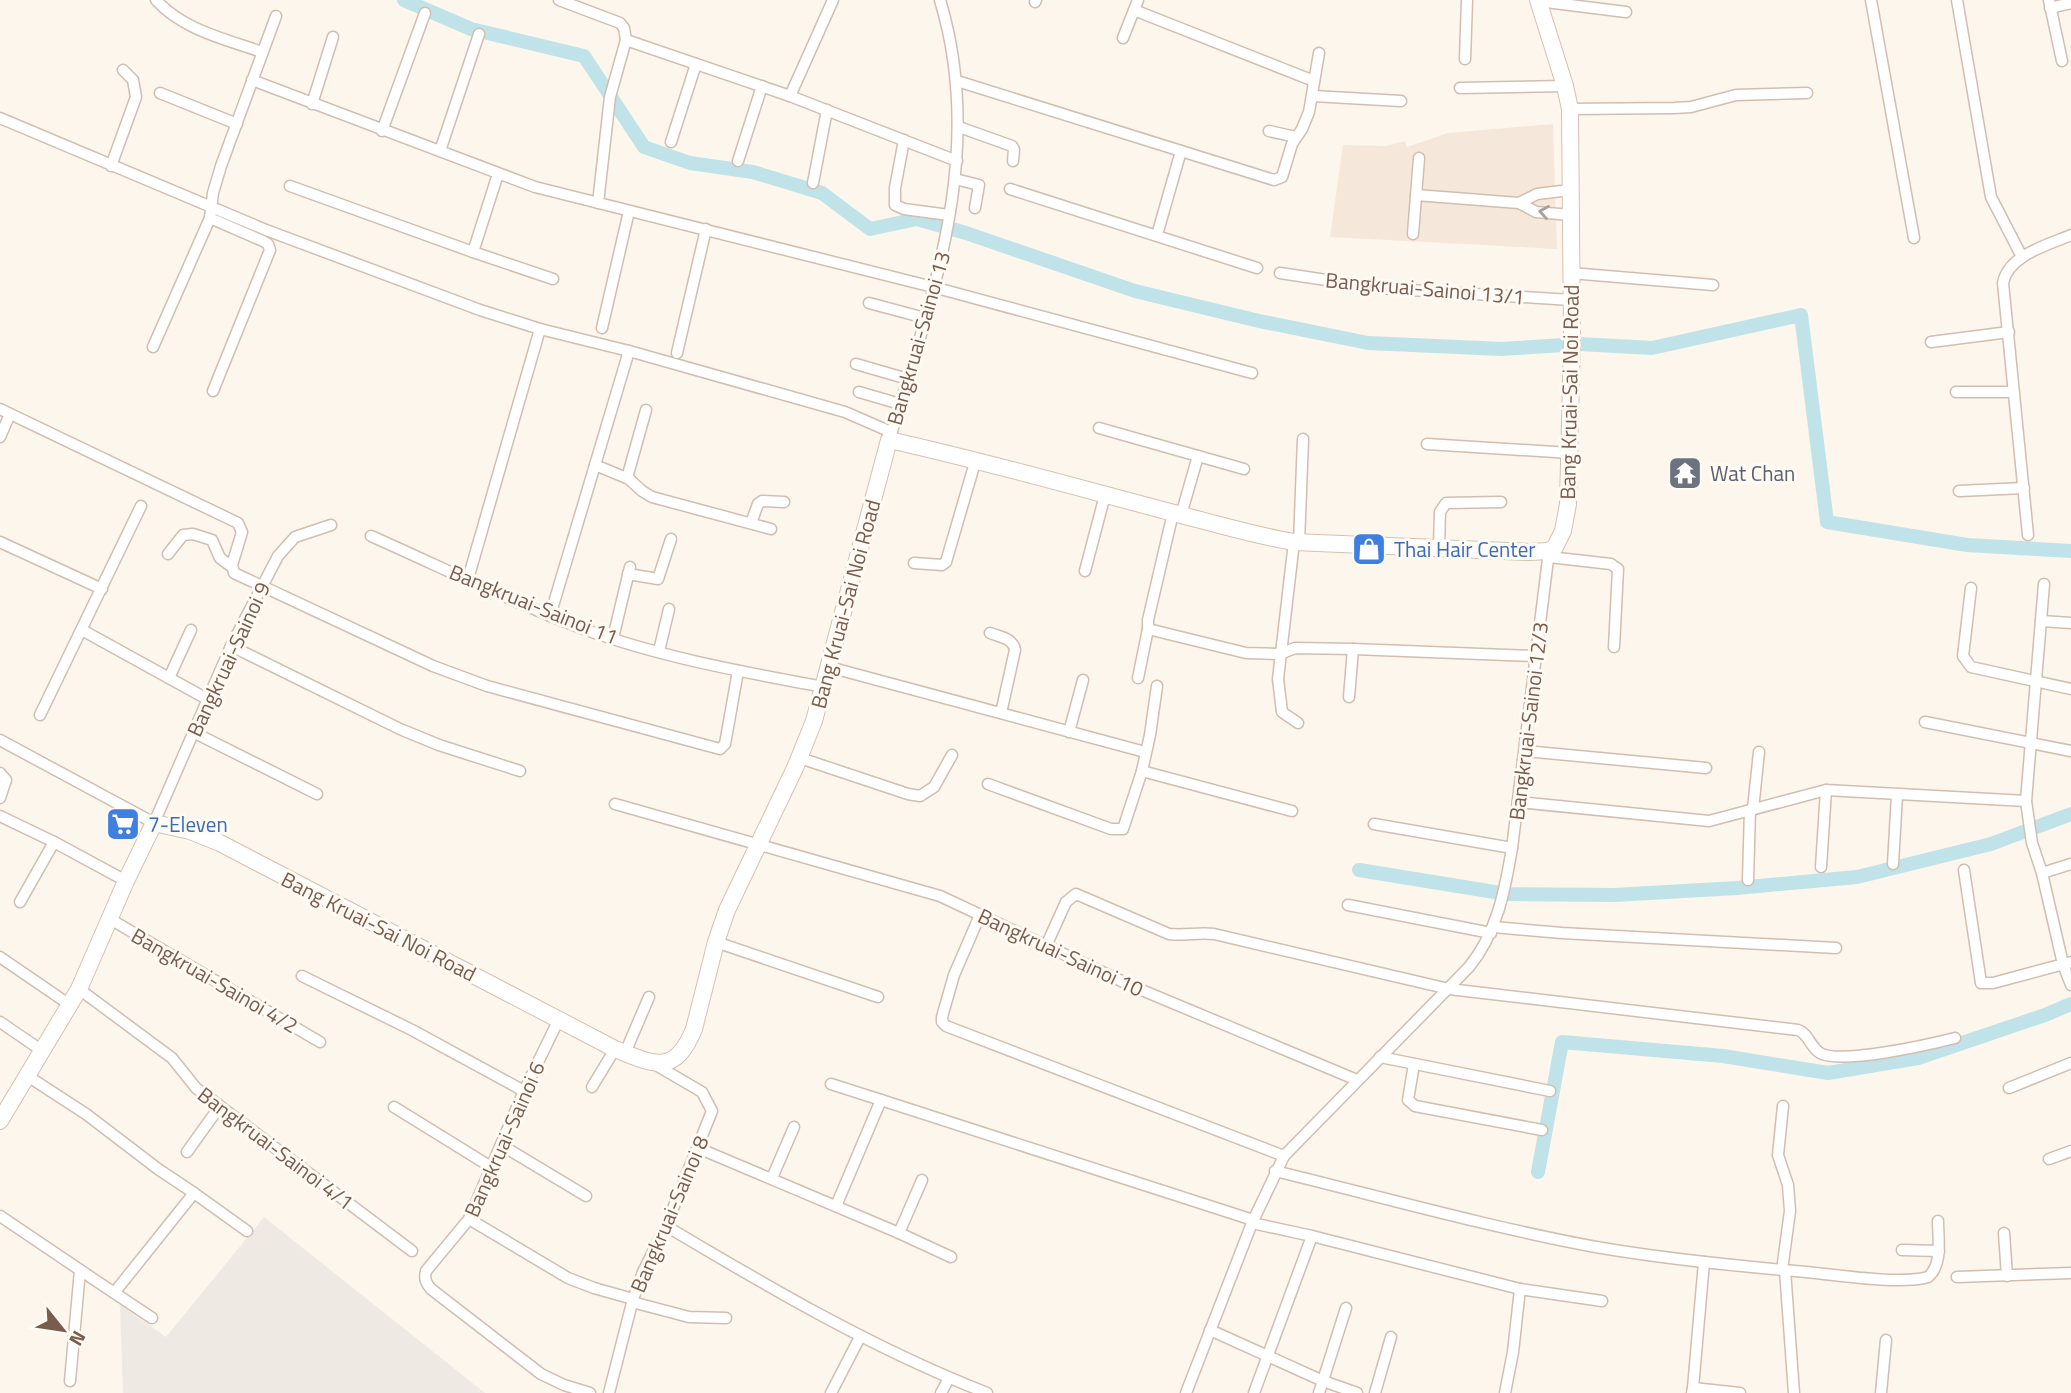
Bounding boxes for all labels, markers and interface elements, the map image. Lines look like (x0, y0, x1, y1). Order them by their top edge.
one-way arrow (1538, 205, 1550, 220)
street label: Bangkruai-Sainoi 13 (878, 247, 958, 429)
street label: Bangkruai-Sainoi 13/1 (1324, 263, 1526, 313)
street label: Bang Kruai-Sai Noi Road (1551, 284, 1587, 500)
temple icon: Wat Chan (1666, 454, 1704, 492)
place label: Wat Chan (1710, 457, 1795, 489)
street label: Bang Kruai-Sai Noi Road (802, 496, 888, 712)
shop icon: Thai Hair Center (1350, 530, 1388, 568)
place label: Thai Hair Center (1394, 533, 1536, 565)
street label: Bangkruai-Sainoi 11 (445, 556, 623, 652)
street label: Bangkruai-Sainoi 9 (178, 576, 278, 742)
street label: Bangkruai-Sainoi 12/3 (1500, 620, 1556, 822)
supermarket icon: 7-Eleven (104, 805, 142, 843)
place label: 7-Eleven (148, 808, 228, 840)
street label: Bang Kruai-Sai Noi Road (276, 863, 482, 989)
street label: Bangkruai-Sainoi 10 (973, 900, 1149, 1004)
street label: Bangkruai-Sainoi 4/2 (126, 919, 304, 1041)
street label: Bangkruai-Sainoi 6 (455, 1056, 553, 1222)
street label: Bangkruai-Sainoi 4/1 (191, 1079, 361, 1217)
street label: Bangkruai-Sainoi 8 (622, 1130, 717, 1297)
north arrow (28, 1295, 98, 1365)
text: N (62, 1326, 94, 1352)

